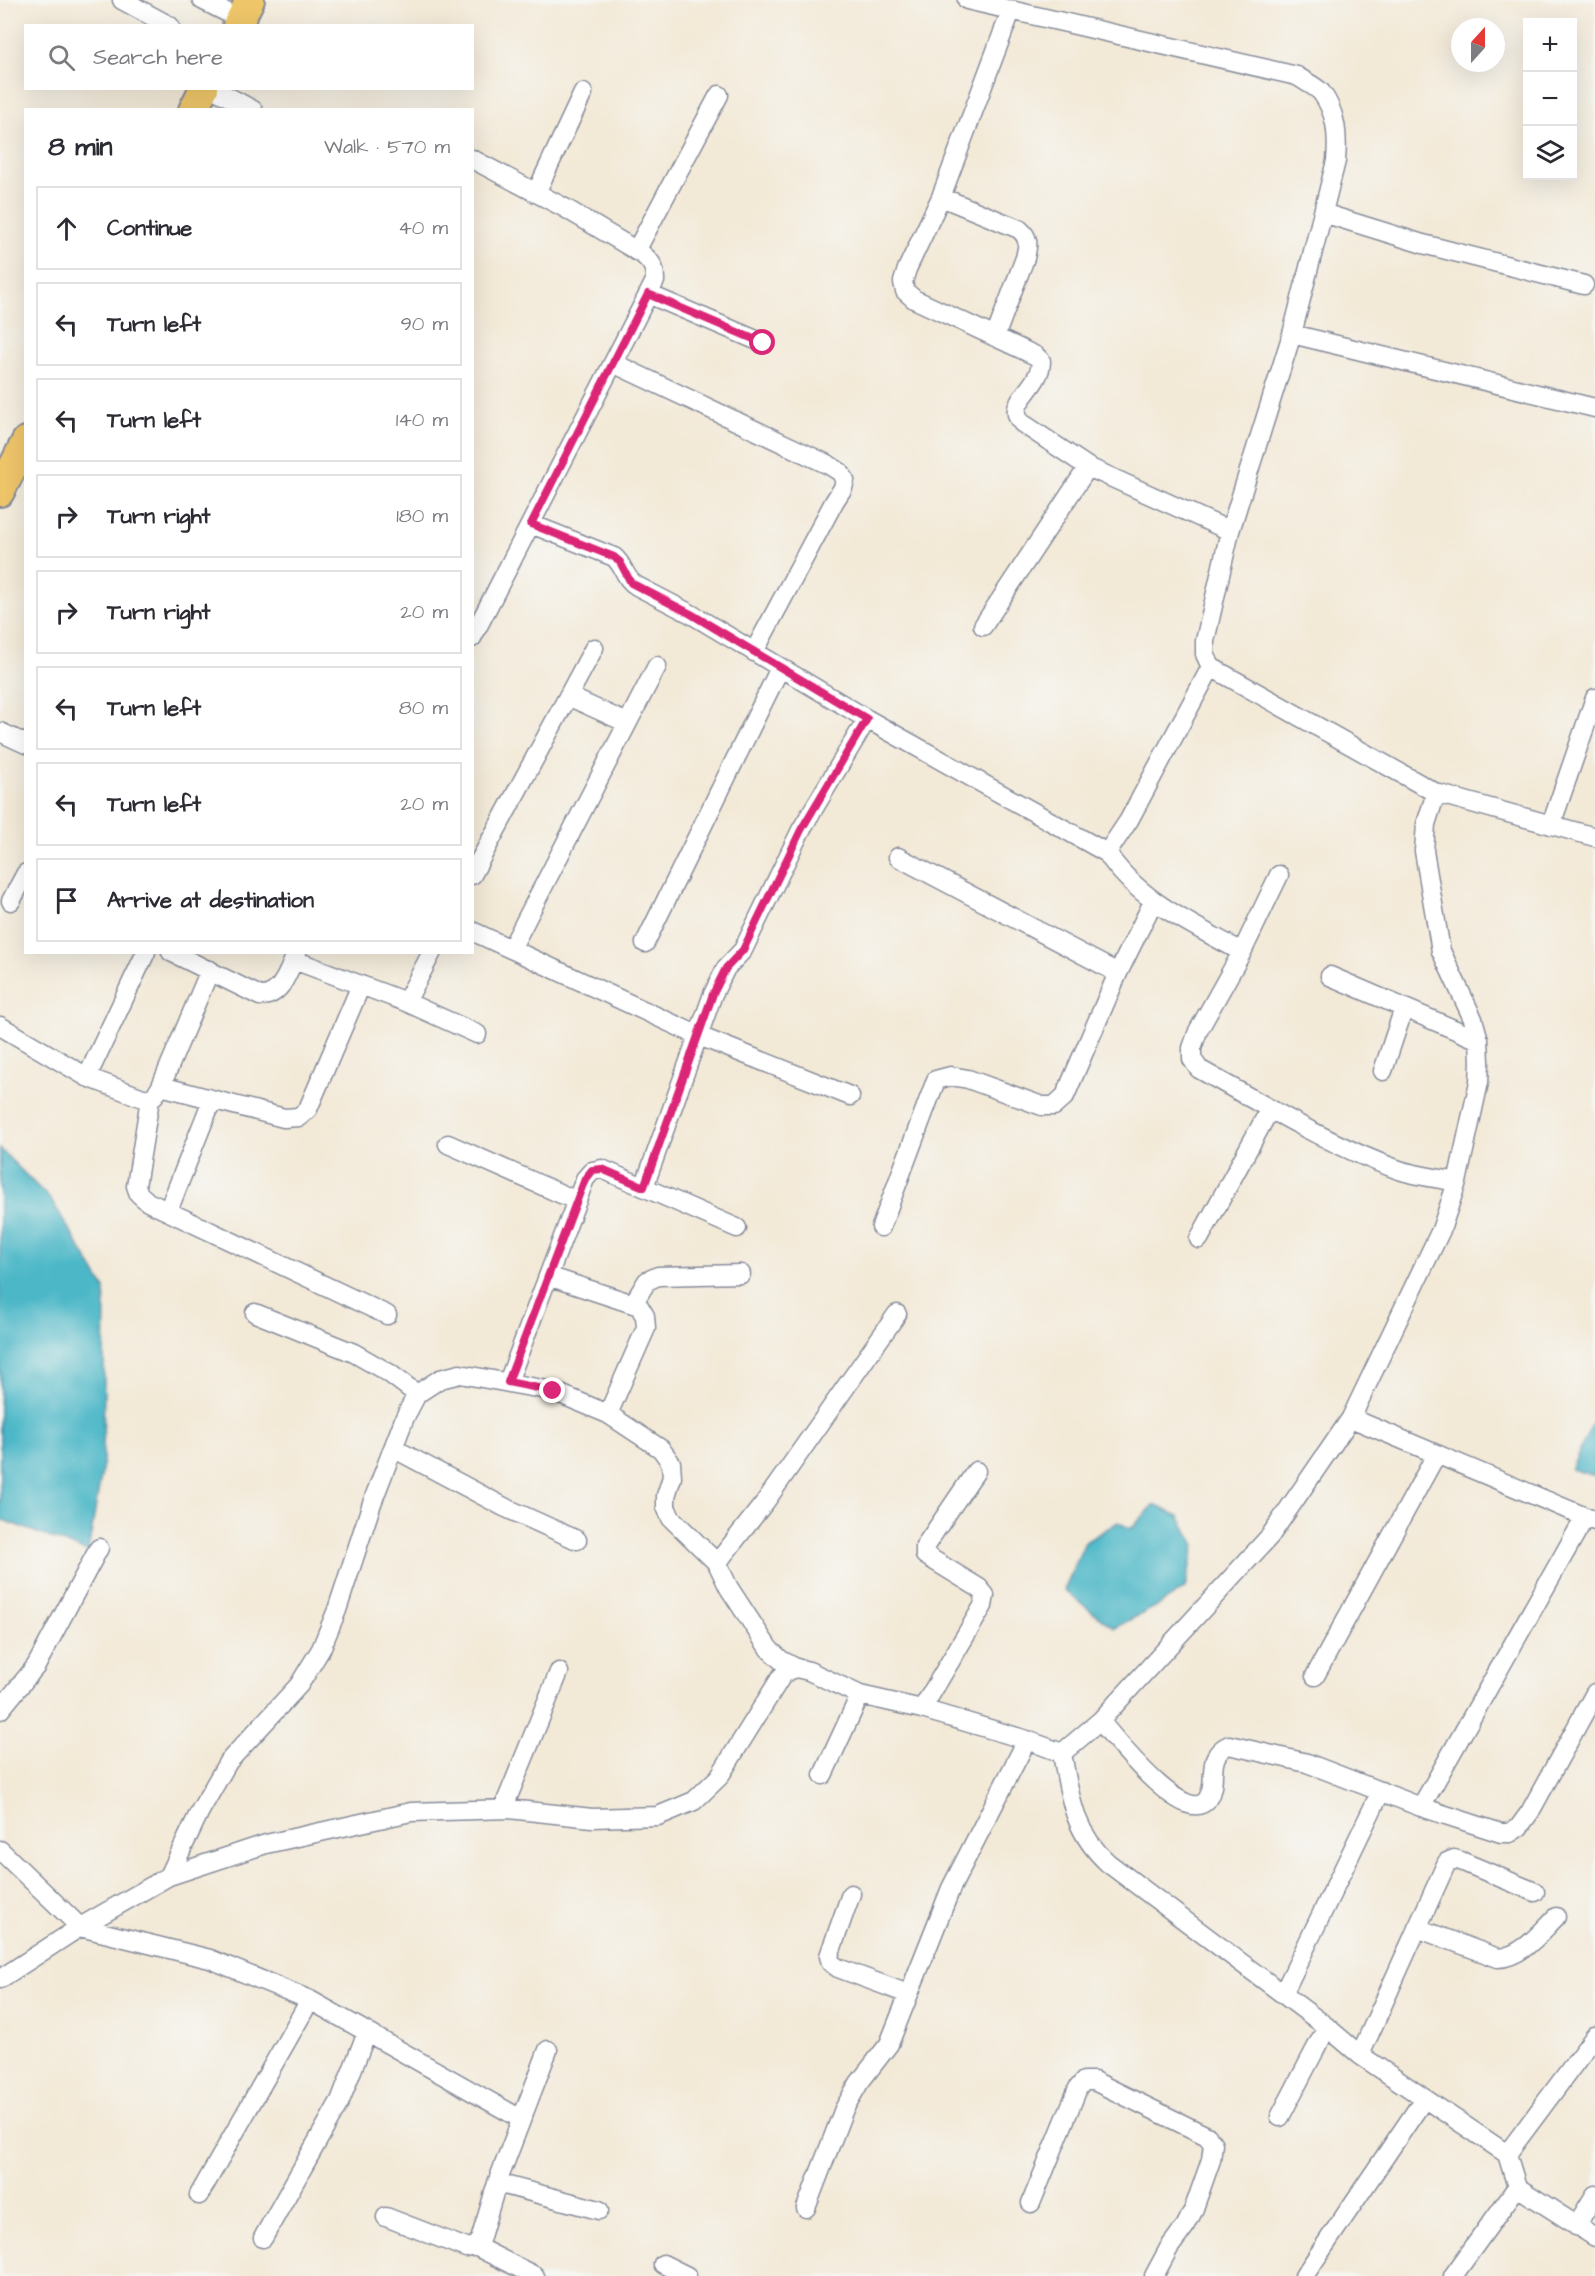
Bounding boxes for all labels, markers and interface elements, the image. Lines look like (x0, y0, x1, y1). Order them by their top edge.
north arrow (1451, 18, 1505, 72)
map controls (1523, 18, 1577, 180)
button: + (1523, 18, 1577, 72)
search box (24, 24, 474, 90)
icon: search (45, 41, 78, 74)
text: Search here (93, 42, 223, 73)
button: − (1523, 72, 1577, 126)
button: layers (1523, 126, 1577, 180)
text: 8 min (48, 129, 112, 165)
text: Walk · 570 m (324, 133, 450, 161)
icon: ahead (50, 212, 83, 245)
text: Continue (107, 213, 192, 244)
text: 40 m (398, 214, 448, 242)
icon: left (50, 308, 83, 341)
text: Turn left (107, 309, 201, 340)
text: 90 m (400, 310, 448, 338)
route start (749, 329, 775, 355)
icon: left (50, 404, 83, 437)
text: Turn left (107, 405, 201, 436)
text: 140 m (396, 406, 448, 434)
icon: right (50, 500, 83, 533)
text: Turn right (107, 501, 210, 532)
text: 180 m (396, 502, 448, 530)
icon: right (50, 596, 83, 629)
text: Turn right (107, 597, 210, 628)
text: 20 m (400, 598, 448, 626)
icon: left (50, 692, 83, 725)
text: Turn left (107, 693, 201, 724)
text: 80 m (399, 694, 448, 722)
icon: left (50, 788, 83, 821)
text: Turn left (107, 789, 201, 820)
text: 20 m (400, 790, 448, 818)
icon: arrive (50, 884, 83, 917)
text: Arrive at destination (107, 885, 314, 916)
route end (539, 1377, 565, 1403)

